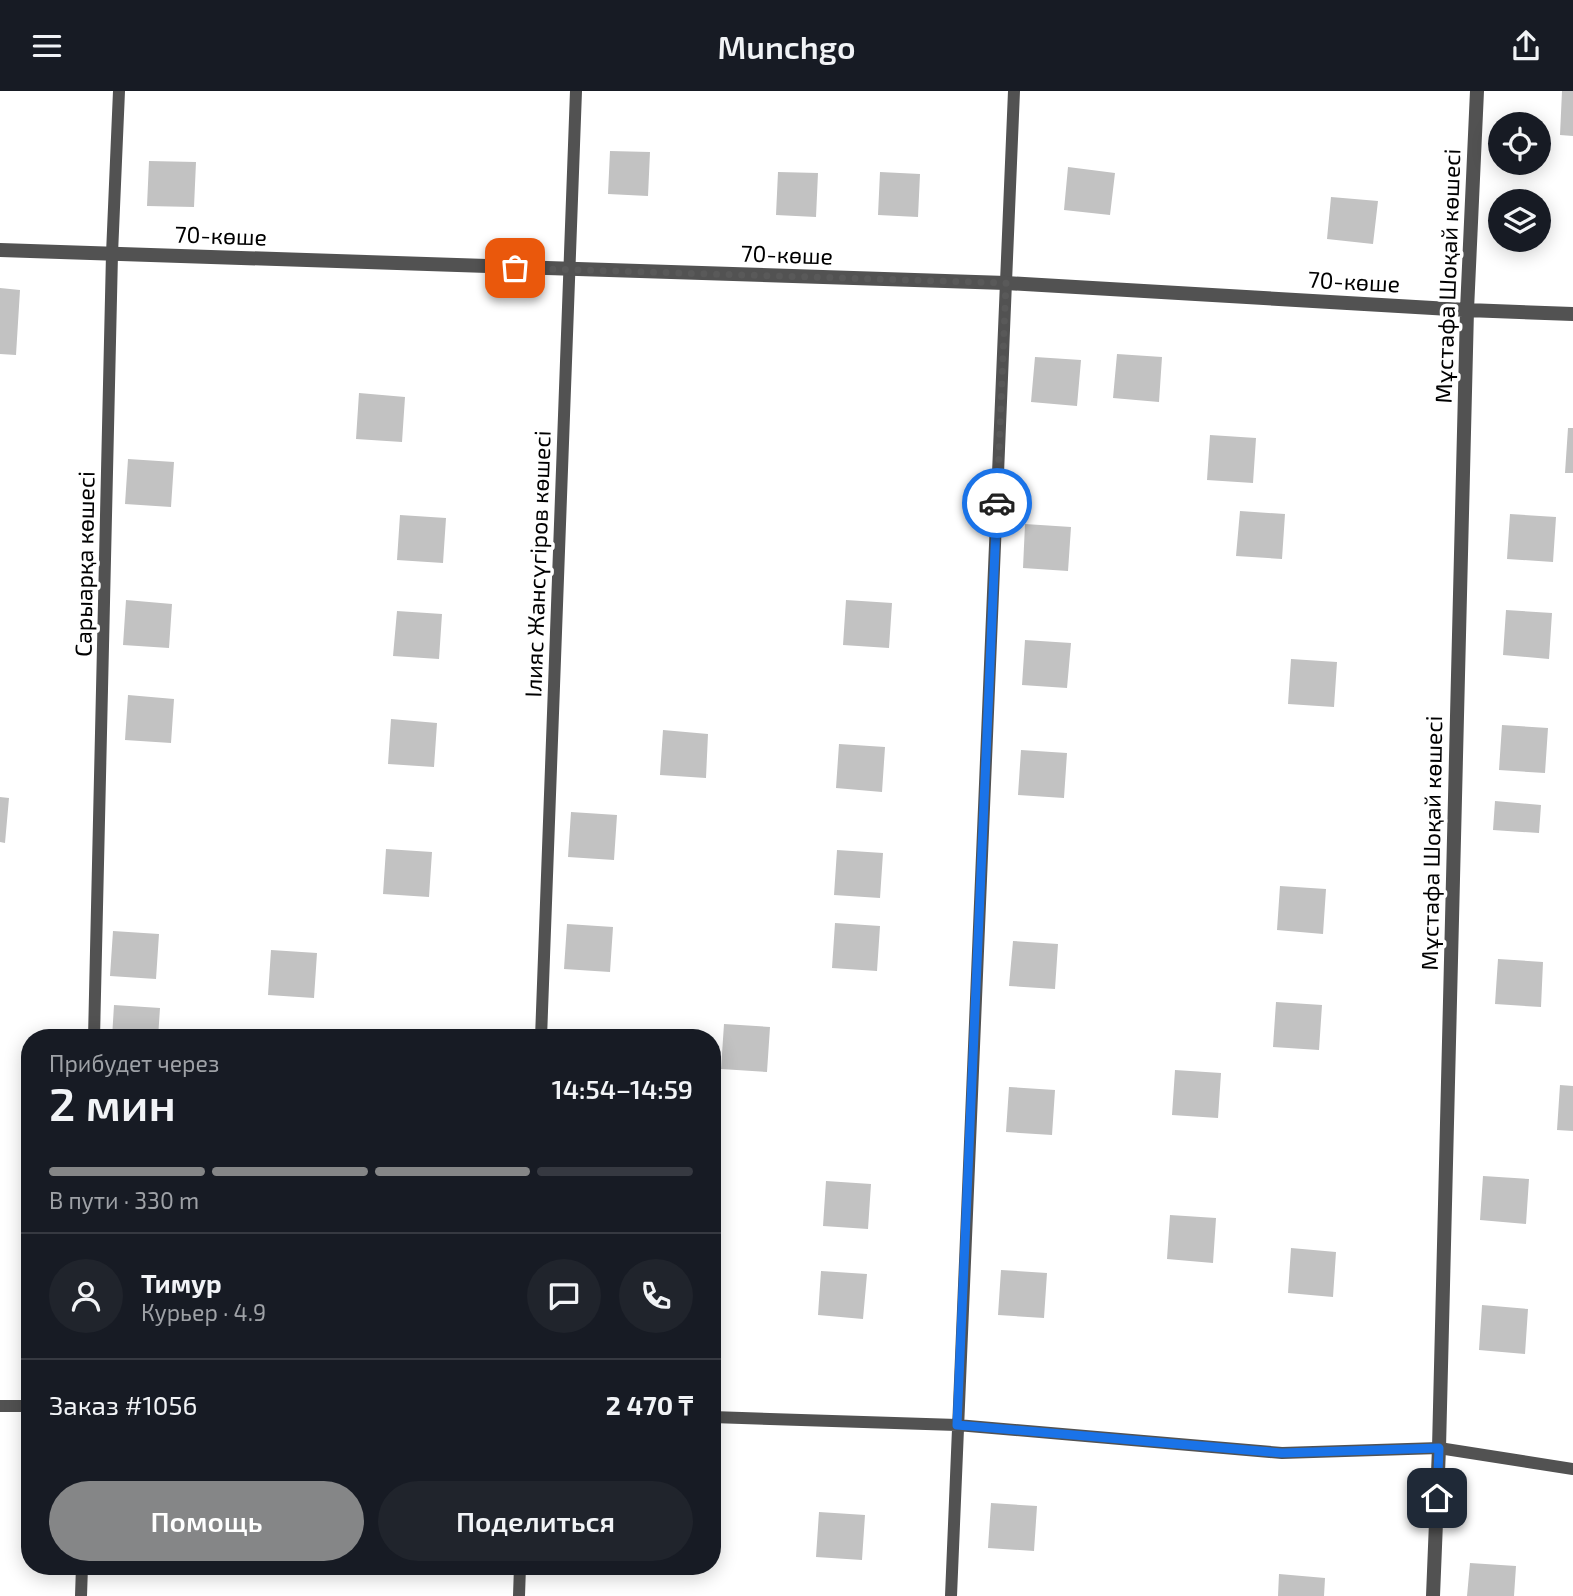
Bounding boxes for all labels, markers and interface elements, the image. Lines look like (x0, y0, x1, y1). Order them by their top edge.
icon: menu (28, 27, 66, 65)
text: Munchgo (717, 27, 856, 65)
icon: share (1507, 27, 1545, 65)
map controls (1488, 112, 1551, 252)
button: locate (1488, 112, 1551, 175)
street label: Мұстафа Шоқай көшесі (1429, 148, 1465, 404)
button: layers (1488, 189, 1551, 252)
street label: 70-көше (174, 219, 268, 251)
pin (485, 238, 545, 298)
street label: 70-көше (740, 238, 834, 270)
icon: bag (496, 249, 534, 287)
street label: 70-көше (1307, 265, 1401, 297)
street label: Ілияс Жансүгіров көшесі (518, 430, 556, 698)
courier (962, 468, 1032, 538)
street label: Сарыарқа көшесі (68, 471, 100, 657)
icon: car (978, 484, 1016, 522)
street label: Мұстафа Шоқай көшесі (1415, 715, 1447, 971)
text: Прибудет через (49, 1049, 219, 1077)
text: 14:54–14:59 (552, 1073, 693, 1104)
text: 2 мин (49, 1075, 176, 1130)
text: В пути · 330 m (49, 1186, 199, 1214)
button: person (49, 1259, 123, 1333)
button: chat (527, 1259, 601, 1333)
button: phone (619, 1259, 693, 1333)
text: Тимур (141, 1267, 222, 1298)
text: Курьер · 4.9 (141, 1298, 266, 1326)
text: Заказ #1056 (49, 1389, 197, 1420)
text: 2 470 ₸ (606, 1389, 693, 1420)
pin (1407, 1468, 1467, 1528)
icon: home (1418, 1479, 1456, 1517)
button: Помощь (49, 1481, 364, 1561)
button: Поделиться (378, 1481, 693, 1561)

